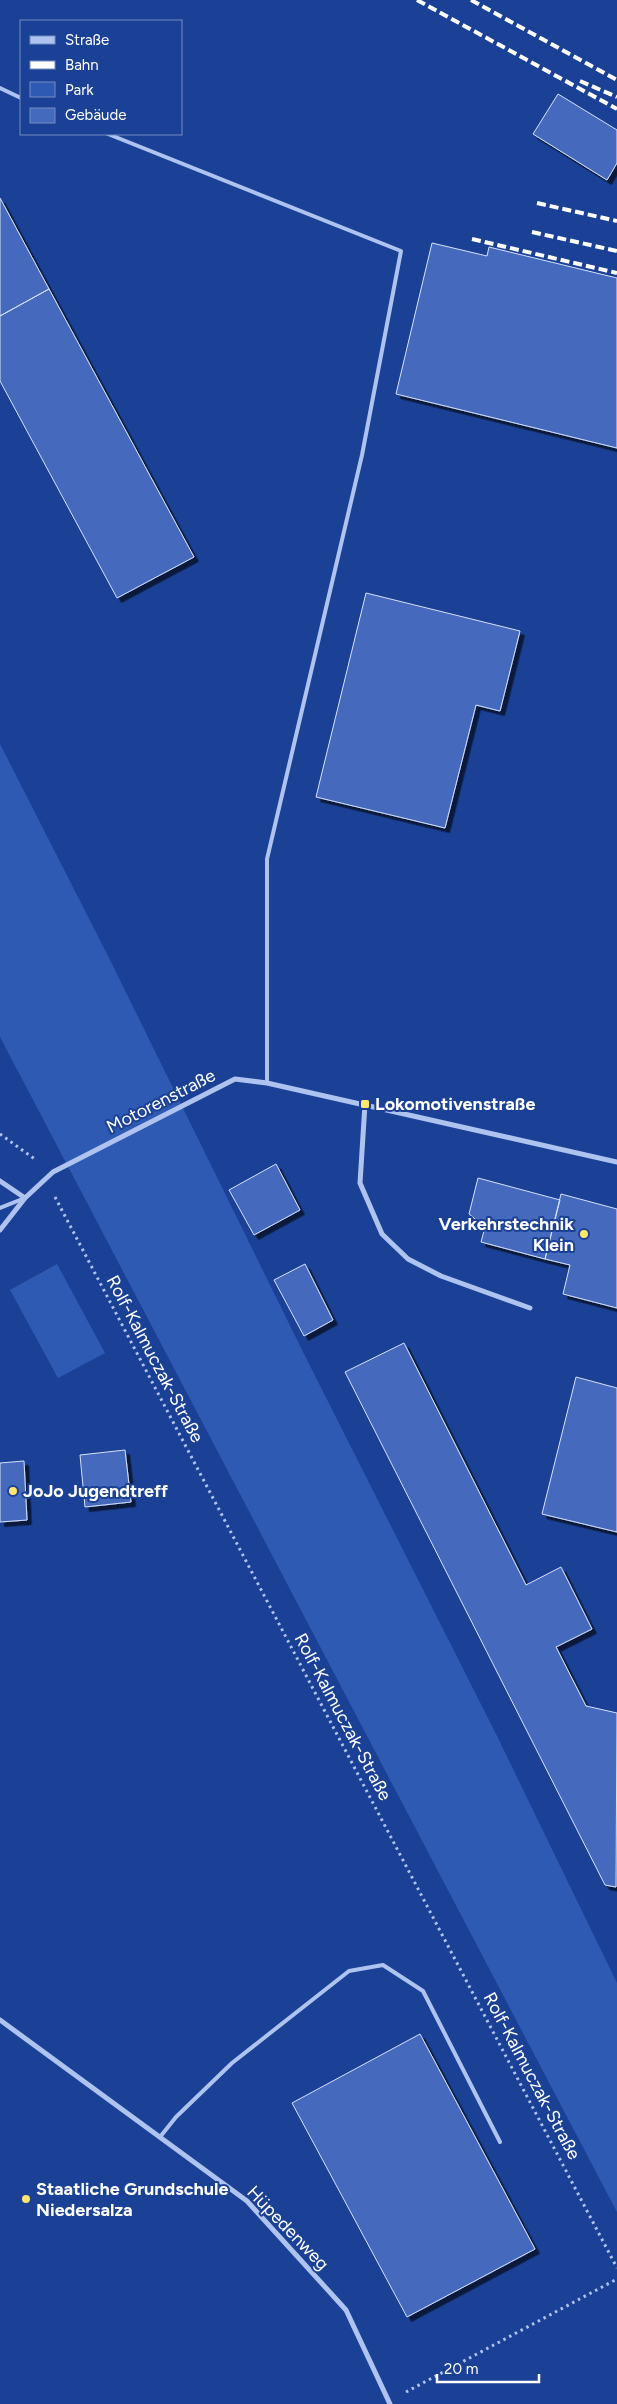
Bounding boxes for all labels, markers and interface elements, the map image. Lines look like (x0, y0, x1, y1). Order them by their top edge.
legend (20, 20, 182, 135)
text: Straße (65, 31, 109, 49)
text: Bahn (65, 56, 99, 74)
text: Park (65, 81, 94, 99)
text: Gebäude (65, 106, 126, 124)
street label: Motorenstraße (103, 1064, 219, 1138)
place label: Lokomotivenstraße (375, 1093, 535, 1115)
marker: Lokomotivenstraße (359, 1098, 371, 1110)
place label: Verkehrstechnik Klein (439, 1213, 574, 1256)
marker: Verkehrstechnik Klein (578, 1228, 590, 1240)
street label: Rolf-Kalmuczak-Straße (102, 1272, 209, 1447)
place label: JoJo Jugendtreff (23, 1480, 169, 1502)
marker: JoJo Jugendtreff (7, 1485, 19, 1497)
street label: Rolf-Kalmuczak-Straße (290, 1630, 397, 1805)
street label: Rolf-Kalmuczak-Straße (479, 1989, 586, 2164)
place label: Staatliche Grundschule Niedersalza (36, 2178, 228, 2221)
street label: Hüpedenweg (242, 2181, 334, 2275)
marker: Staatliche Grundschule Niedersalza (20, 2193, 32, 2205)
scale bar (437, 2352, 540, 2384)
text: 20 m (444, 2360, 478, 2378)

